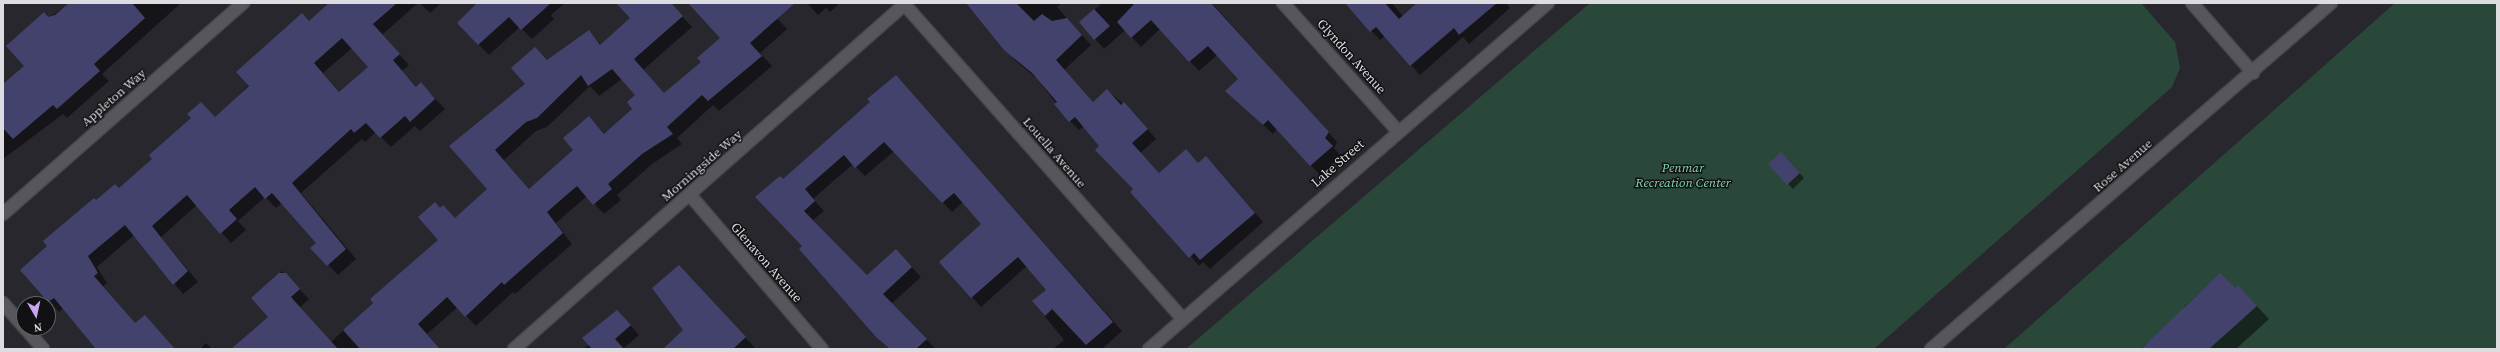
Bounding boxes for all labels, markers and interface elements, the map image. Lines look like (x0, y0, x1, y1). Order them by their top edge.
street label: Glyndon Avenue (1313, 16, 1389, 98)
street label: Appleton Way (78, 66, 150, 130)
street label: Louella Avenue (1019, 114, 1089, 192)
street label: Morningside Way (658, 127, 746, 205)
street label: Rose Avenue (2090, 136, 2156, 196)
street label: Lake Street (1309, 137, 1367, 191)
park label: Penmar Recreation Center (1635, 161, 1731, 192)
street label: Glenavon Avenue (727, 220, 805, 306)
north arrow (16, 296, 56, 336)
text: N (33, 319, 43, 335)

